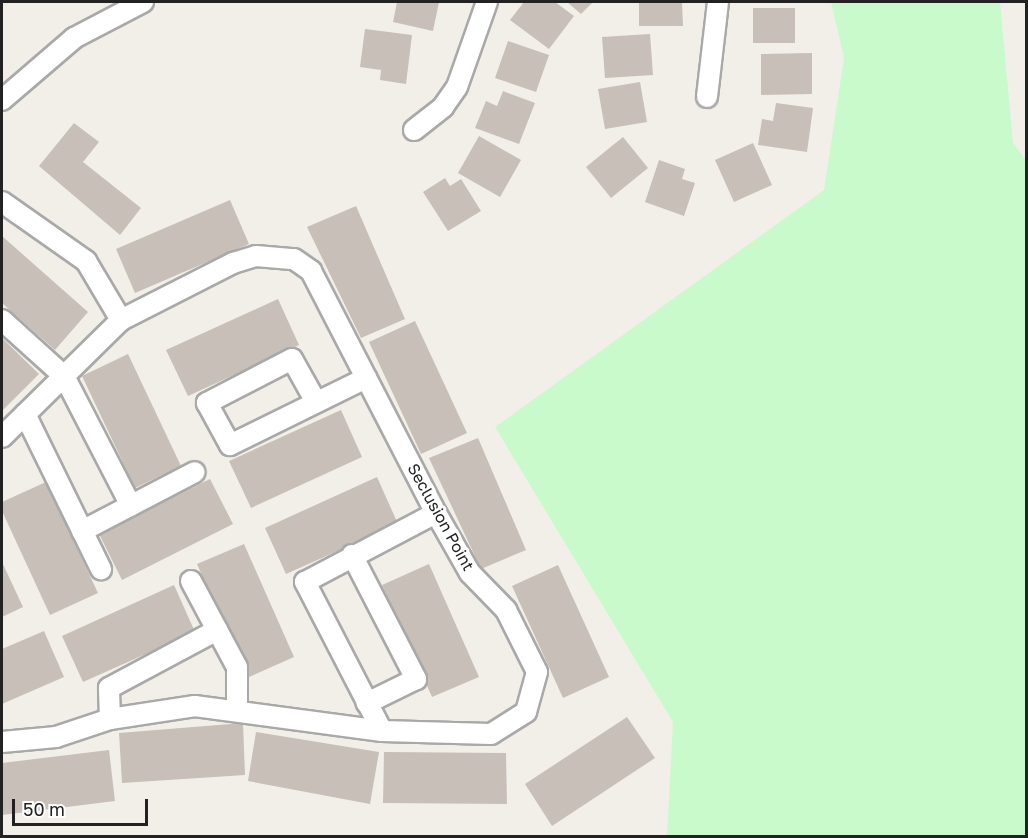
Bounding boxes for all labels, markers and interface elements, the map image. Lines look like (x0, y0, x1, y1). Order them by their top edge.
street label: Seclusion Point (404, 460, 478, 574)
scale bar (15, 787, 152, 825)
text: 50 m (23, 798, 65, 820)

